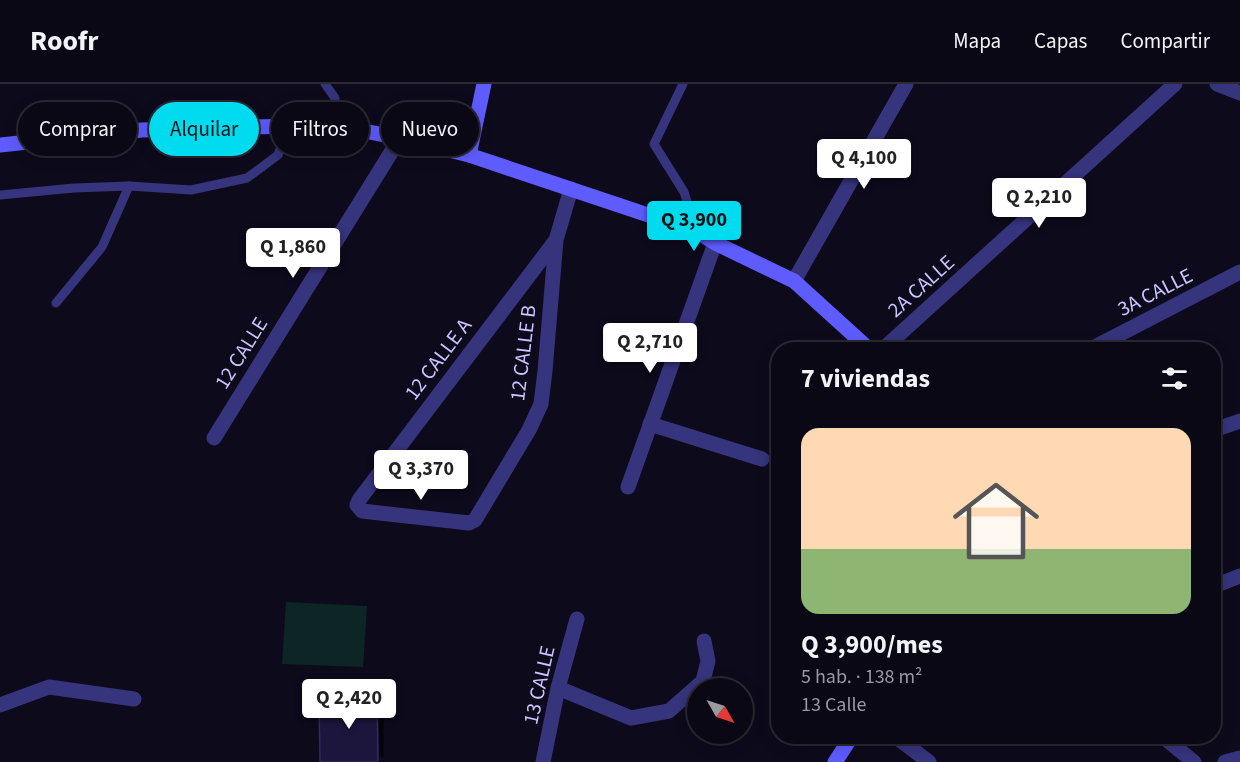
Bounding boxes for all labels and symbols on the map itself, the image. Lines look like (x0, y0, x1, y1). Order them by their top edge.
pin: Q 4,100 (809, 139, 919, 190)
pin: Q 2,210 (984, 178, 1094, 229)
pin: Q 3,900 (639, 201, 749, 252)
pin: Q 1,860 (238, 228, 348, 279)
street label: 2A CALLE (881, 248, 961, 324)
street label: 3A CALLE (1112, 260, 1198, 324)
street label: 12 CALLE B (502, 303, 544, 403)
street label: 12 CALLE (207, 311, 275, 395)
street label: 12 CALLE A (397, 311, 479, 406)
pin: Q 2,710 (595, 323, 705, 374)
pin: Q 3,370 (366, 450, 476, 501)
street label: 13 CALLE (515, 643, 563, 727)
north arrow (687, 678, 753, 744)
pin: Q 2,420 (294, 679, 404, 730)

